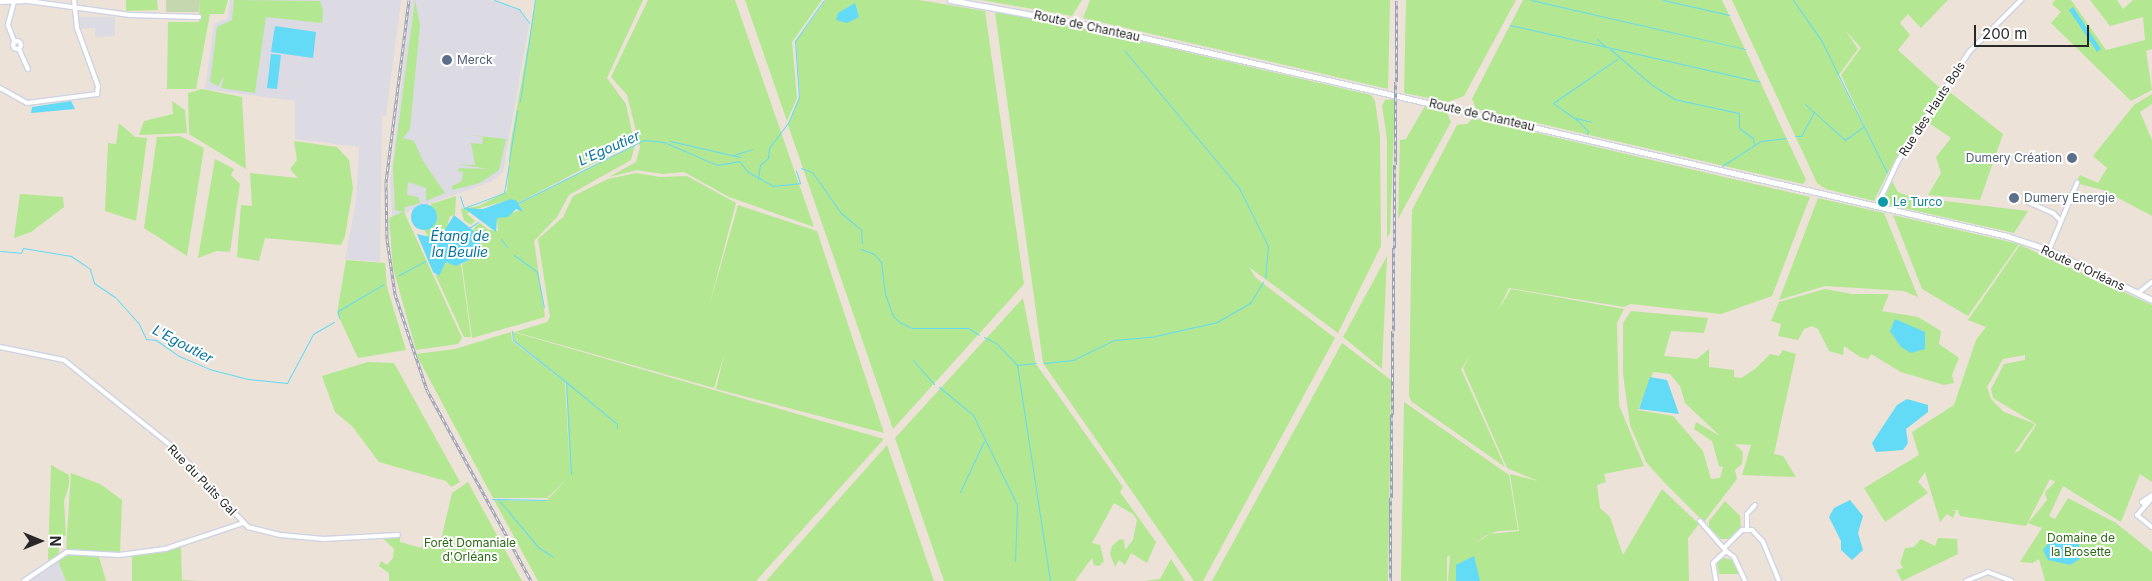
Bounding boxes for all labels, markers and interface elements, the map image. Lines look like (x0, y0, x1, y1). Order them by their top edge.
street label: Route de Chanteau (1033, 8, 1141, 44)
scale bar (1977, 15, 2092, 47)
text: 200 m (1982, 24, 2027, 43)
place label: Merck (457, 53, 493, 67)
marker: Merck (441, 54, 453, 66)
street label: Rue des Hauts Bois (1896, 59, 1968, 159)
street label: Route de Chanteau (1428, 96, 1536, 134)
water label: L'Egoutier (575, 127, 643, 169)
place label: Dumery Création (1966, 151, 2062, 165)
marker: Dumery Création (2066, 152, 2078, 164)
place label: Dumery Energie (2024, 191, 2115, 205)
marker: Dumery Energie (2008, 192, 2020, 204)
place label: Le Turco (1893, 195, 1942, 209)
marker: Le Turco (1877, 196, 1889, 208)
water label: Étang de la Beulie (431, 228, 489, 260)
street label: Route d'Orléans (2039, 242, 2127, 294)
water label: L'Egoutier (150, 321, 216, 367)
street label: Rue du Puits Gal (165, 442, 239, 518)
north arrow (15, 516, 65, 566)
park label: Domaine de la Brosette (2047, 531, 2115, 559)
text: N (47, 536, 64, 546)
park label: Forêt Domaniale d'Orléans (424, 536, 516, 564)

